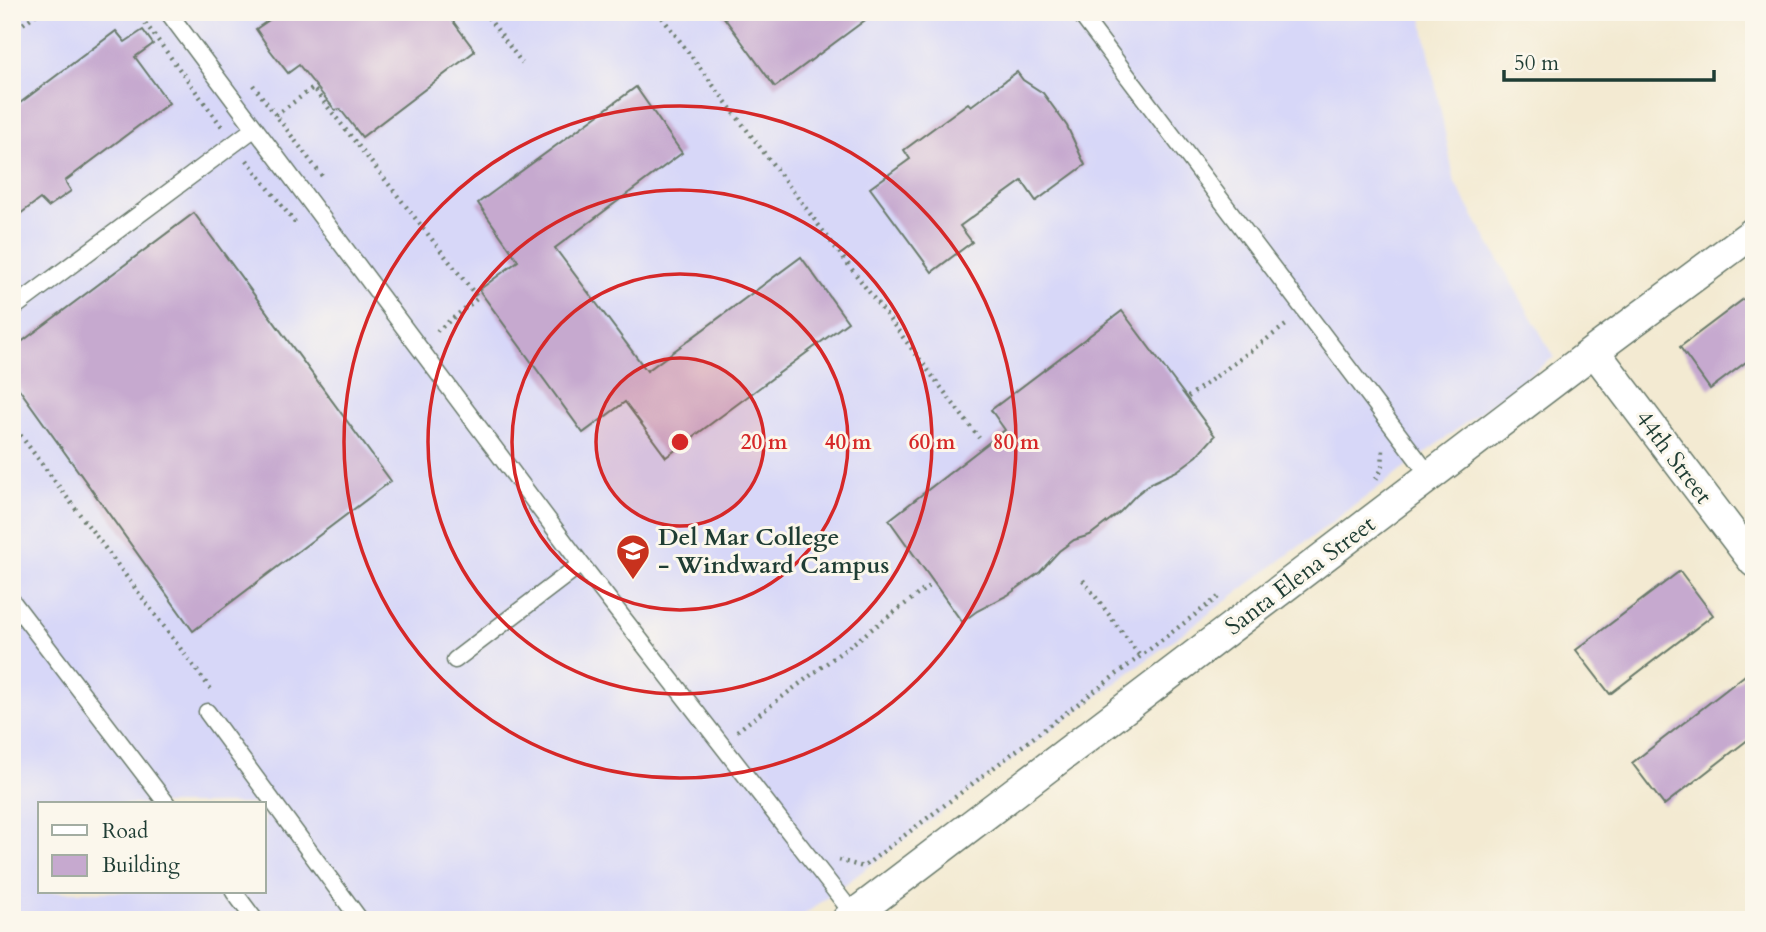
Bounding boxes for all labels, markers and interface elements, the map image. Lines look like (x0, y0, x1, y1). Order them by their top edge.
scale bar (1504, 38, 1714, 82)
text: 50 m (1514, 49, 1559, 78)
street label: 44th Street (1627, 404, 1720, 511)
text: 20 m (741, 428, 788, 457)
text: 40 m (825, 428, 872, 457)
text: 60 m (909, 428, 956, 457)
text: 80 m (993, 428, 1040, 457)
centre of rings (668, 430, 692, 454)
street label: Santa Elena Street (1218, 508, 1383, 643)
place label: Del Mar College - Windward Campus (658, 521, 889, 582)
school or university icon: Del Mar College - Windward Campus (614, 532, 652, 581)
legend (38, 802, 266, 894)
text: Road (102, 817, 148, 846)
text: Building (102, 851, 180, 880)

